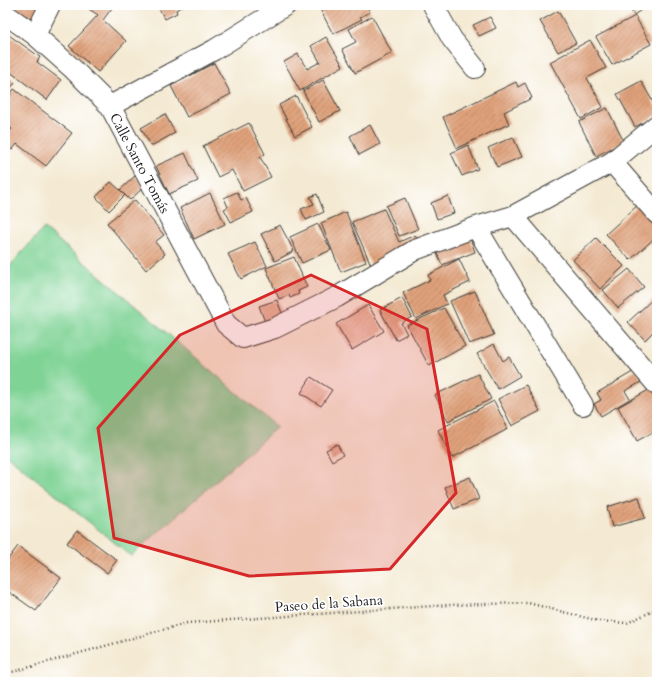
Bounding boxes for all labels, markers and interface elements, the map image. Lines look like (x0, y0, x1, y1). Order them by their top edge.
street label: Calle Santo Tomás (105, 110, 174, 217)
street label: Paseo de la Sabana (274, 590, 384, 617)

